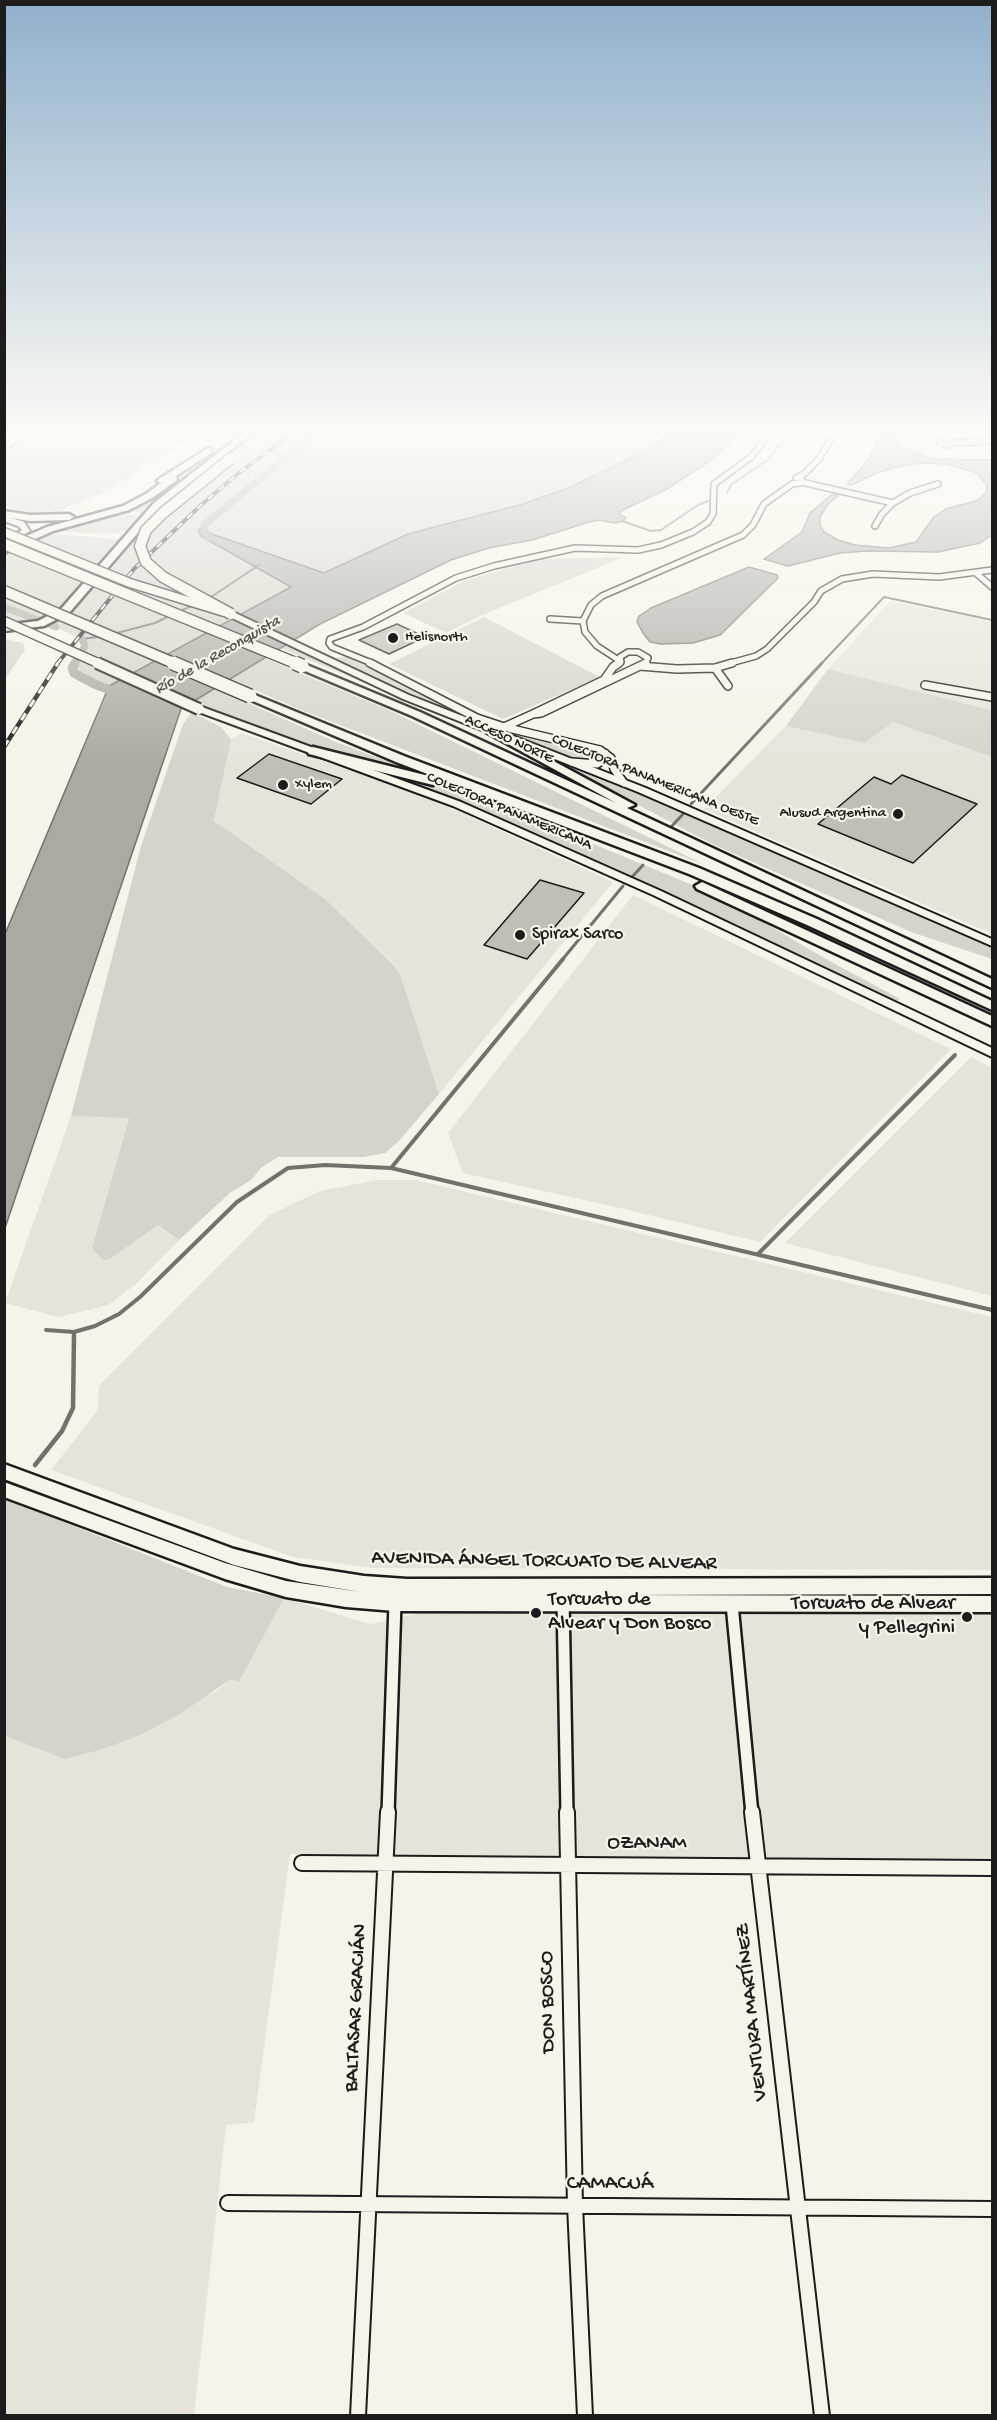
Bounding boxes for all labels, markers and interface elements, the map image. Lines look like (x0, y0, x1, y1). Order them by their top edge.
water label: Río de la Reconquista (152, 612, 284, 700)
place label: Helisnorth (405, 629, 468, 647)
marker: Helisnorth (386, 631, 400, 645)
street label: ACCESO NORTE (462, 712, 556, 768)
street label: COLECTORA PANAMERICANA OESTE (549, 731, 761, 831)
street label: COLECTORA PANAMERICANA (424, 769, 594, 855)
place label: Xylem (295, 776, 332, 794)
marker: Xylem (276, 778, 290, 792)
place label: Alusud Argentina (780, 805, 886, 823)
marker: Alusud Argentina (891, 807, 905, 821)
place label: Spirax Sarco (532, 924, 623, 946)
marker: Spirax Sarco (513, 928, 527, 942)
street label: AVENIDA ÁNGEL TORCUATO DE ALVEAR (371, 1546, 717, 1578)
place label: Torcuato de Alvear y Don Bosco (548, 1588, 711, 1638)
place label: Torcuato de Alvear y Pellegrini (791, 1592, 955, 1642)
marker: Torcuato de Alvear y Don Bosco (529, 1606, 543, 1620)
marker: Torcuato de Alvear y Pellegrini (960, 1610, 974, 1624)
street label: OZANAM (607, 1832, 687, 1858)
street label: VENTURA MARTÍNEZ (731, 1922, 775, 2102)
street label: BALTASAR GRACIÁN (340, 1923, 374, 2093)
street label: DON BOSCO (536, 1951, 562, 2053)
street label: CAMACUÁ (567, 2172, 653, 2198)

